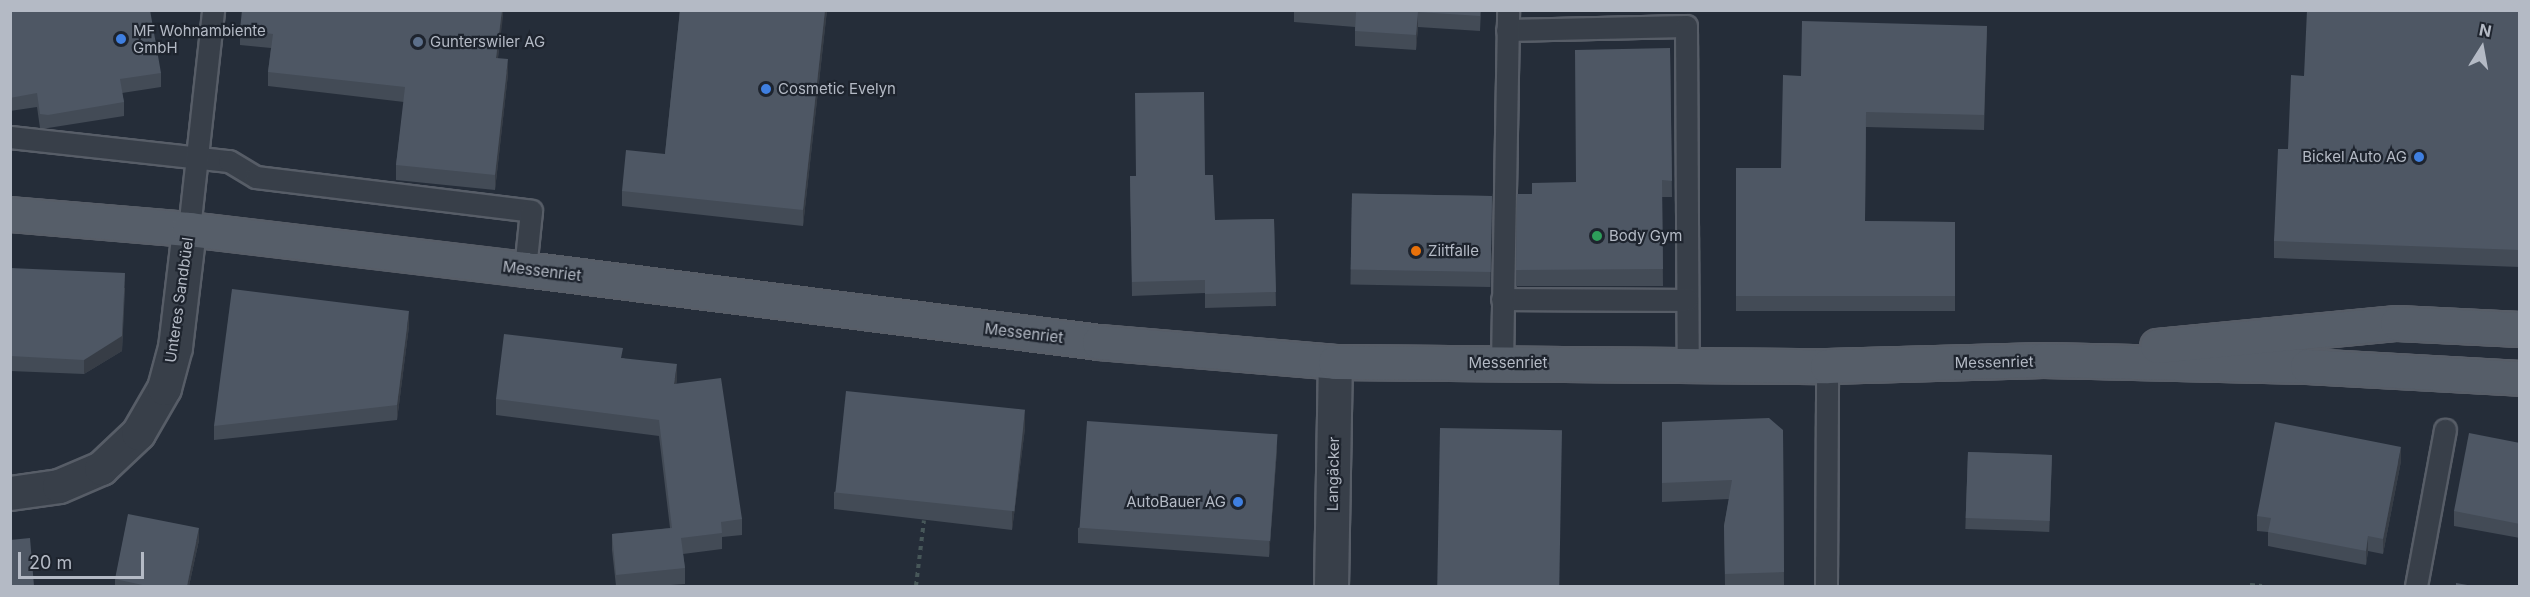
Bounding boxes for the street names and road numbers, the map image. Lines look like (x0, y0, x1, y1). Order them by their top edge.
street label: Unteres Sandbüel (161, 236, 197, 364)
street label: Messenriet (502, 257, 582, 285)
street label: Messenriet (984, 319, 1064, 347)
street label: Messenriet (1954, 352, 2034, 372)
street label: Messenriet (1469, 354, 1547, 372)
street label: Langäcker (1323, 437, 1343, 511)

